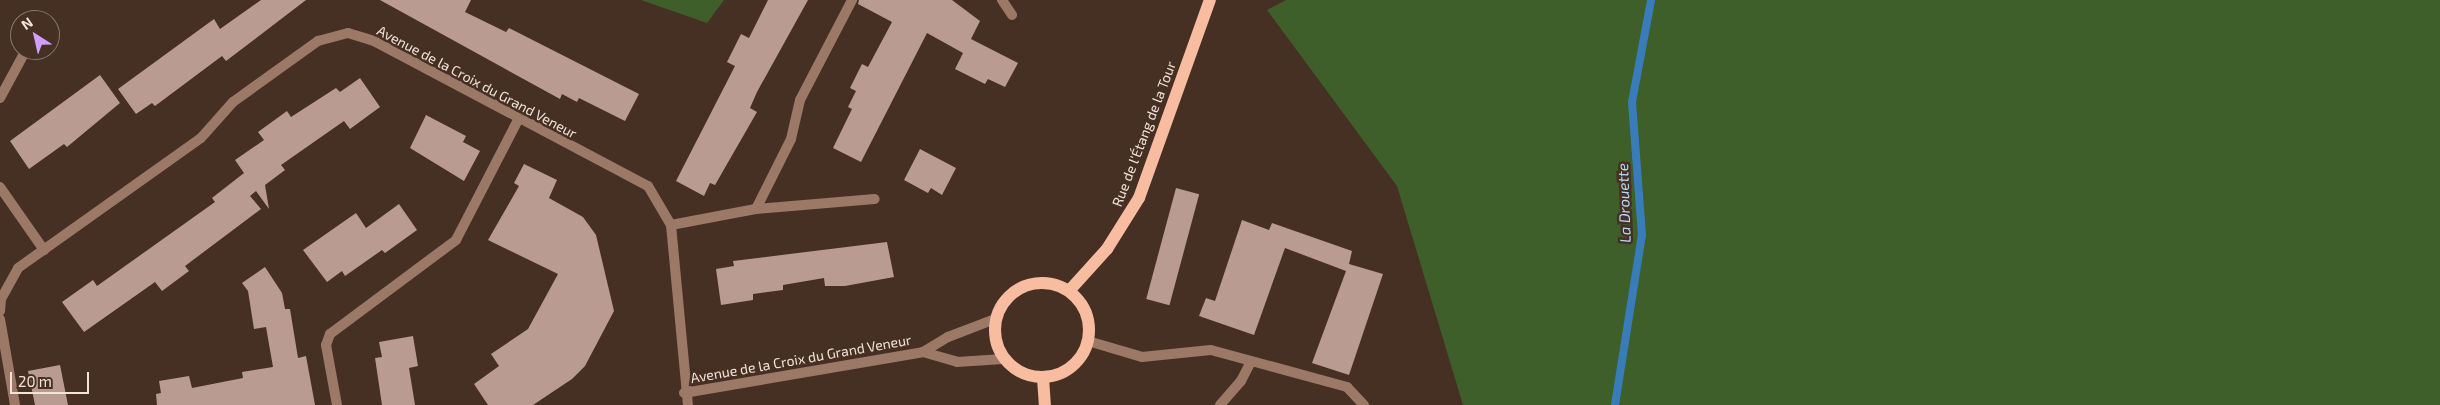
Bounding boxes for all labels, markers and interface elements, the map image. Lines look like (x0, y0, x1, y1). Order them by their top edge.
north arrow (10, 10, 60, 60)
text: N (18, 13, 36, 33)
street label: Avenue de la Croix du Grand Veneur (374, 22, 580, 142)
street label: Rue de l'Étang de la Tour (1108, 59, 1180, 209)
water label: La Drouette (1614, 163, 1634, 243)
street label: Avenue de la Croix du Grand Veneur (689, 331, 913, 387)
scale bar (12, 362, 91, 394)
text: 20 m (18, 372, 52, 390)

